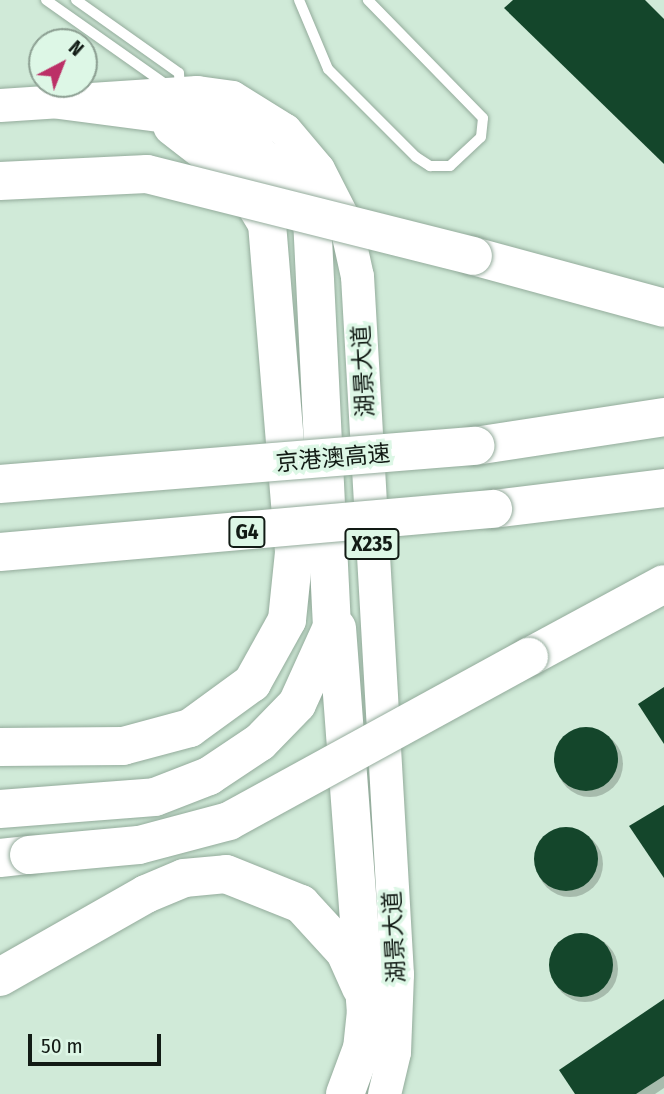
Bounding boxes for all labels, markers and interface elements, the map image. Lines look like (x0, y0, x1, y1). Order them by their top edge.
north arrow (28, 28, 98, 98)
text: N (64, 36, 88, 61)
street label: 湖景大道 (347, 324, 379, 418)
street label: 京港澳高速 (275, 439, 391, 477)
road number: G4 (228, 514, 266, 550)
road number: X235 (344, 526, 400, 562)
street label: 湖景大道 (378, 890, 410, 984)
scale bar (32, 1020, 164, 1064)
text: 50 m (41, 1033, 83, 1059)

